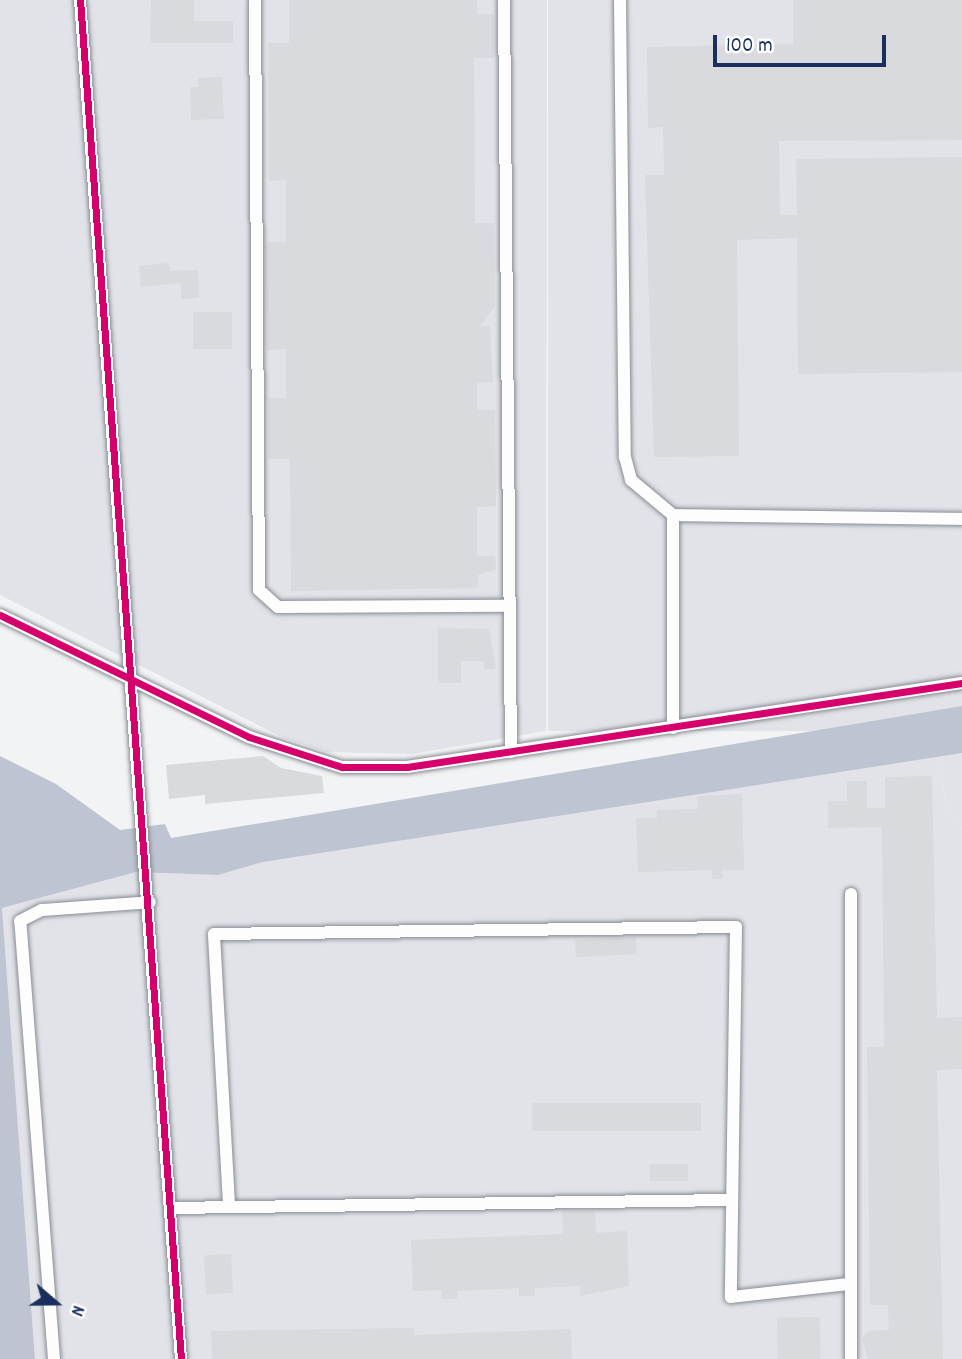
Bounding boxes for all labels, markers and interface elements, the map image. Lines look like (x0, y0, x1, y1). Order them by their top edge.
scale bar (717, 21, 890, 65)
text: 100 m (726, 32, 773, 62)
north arrow (21, 1268, 91, 1338)
text: N (62, 1301, 90, 1319)

